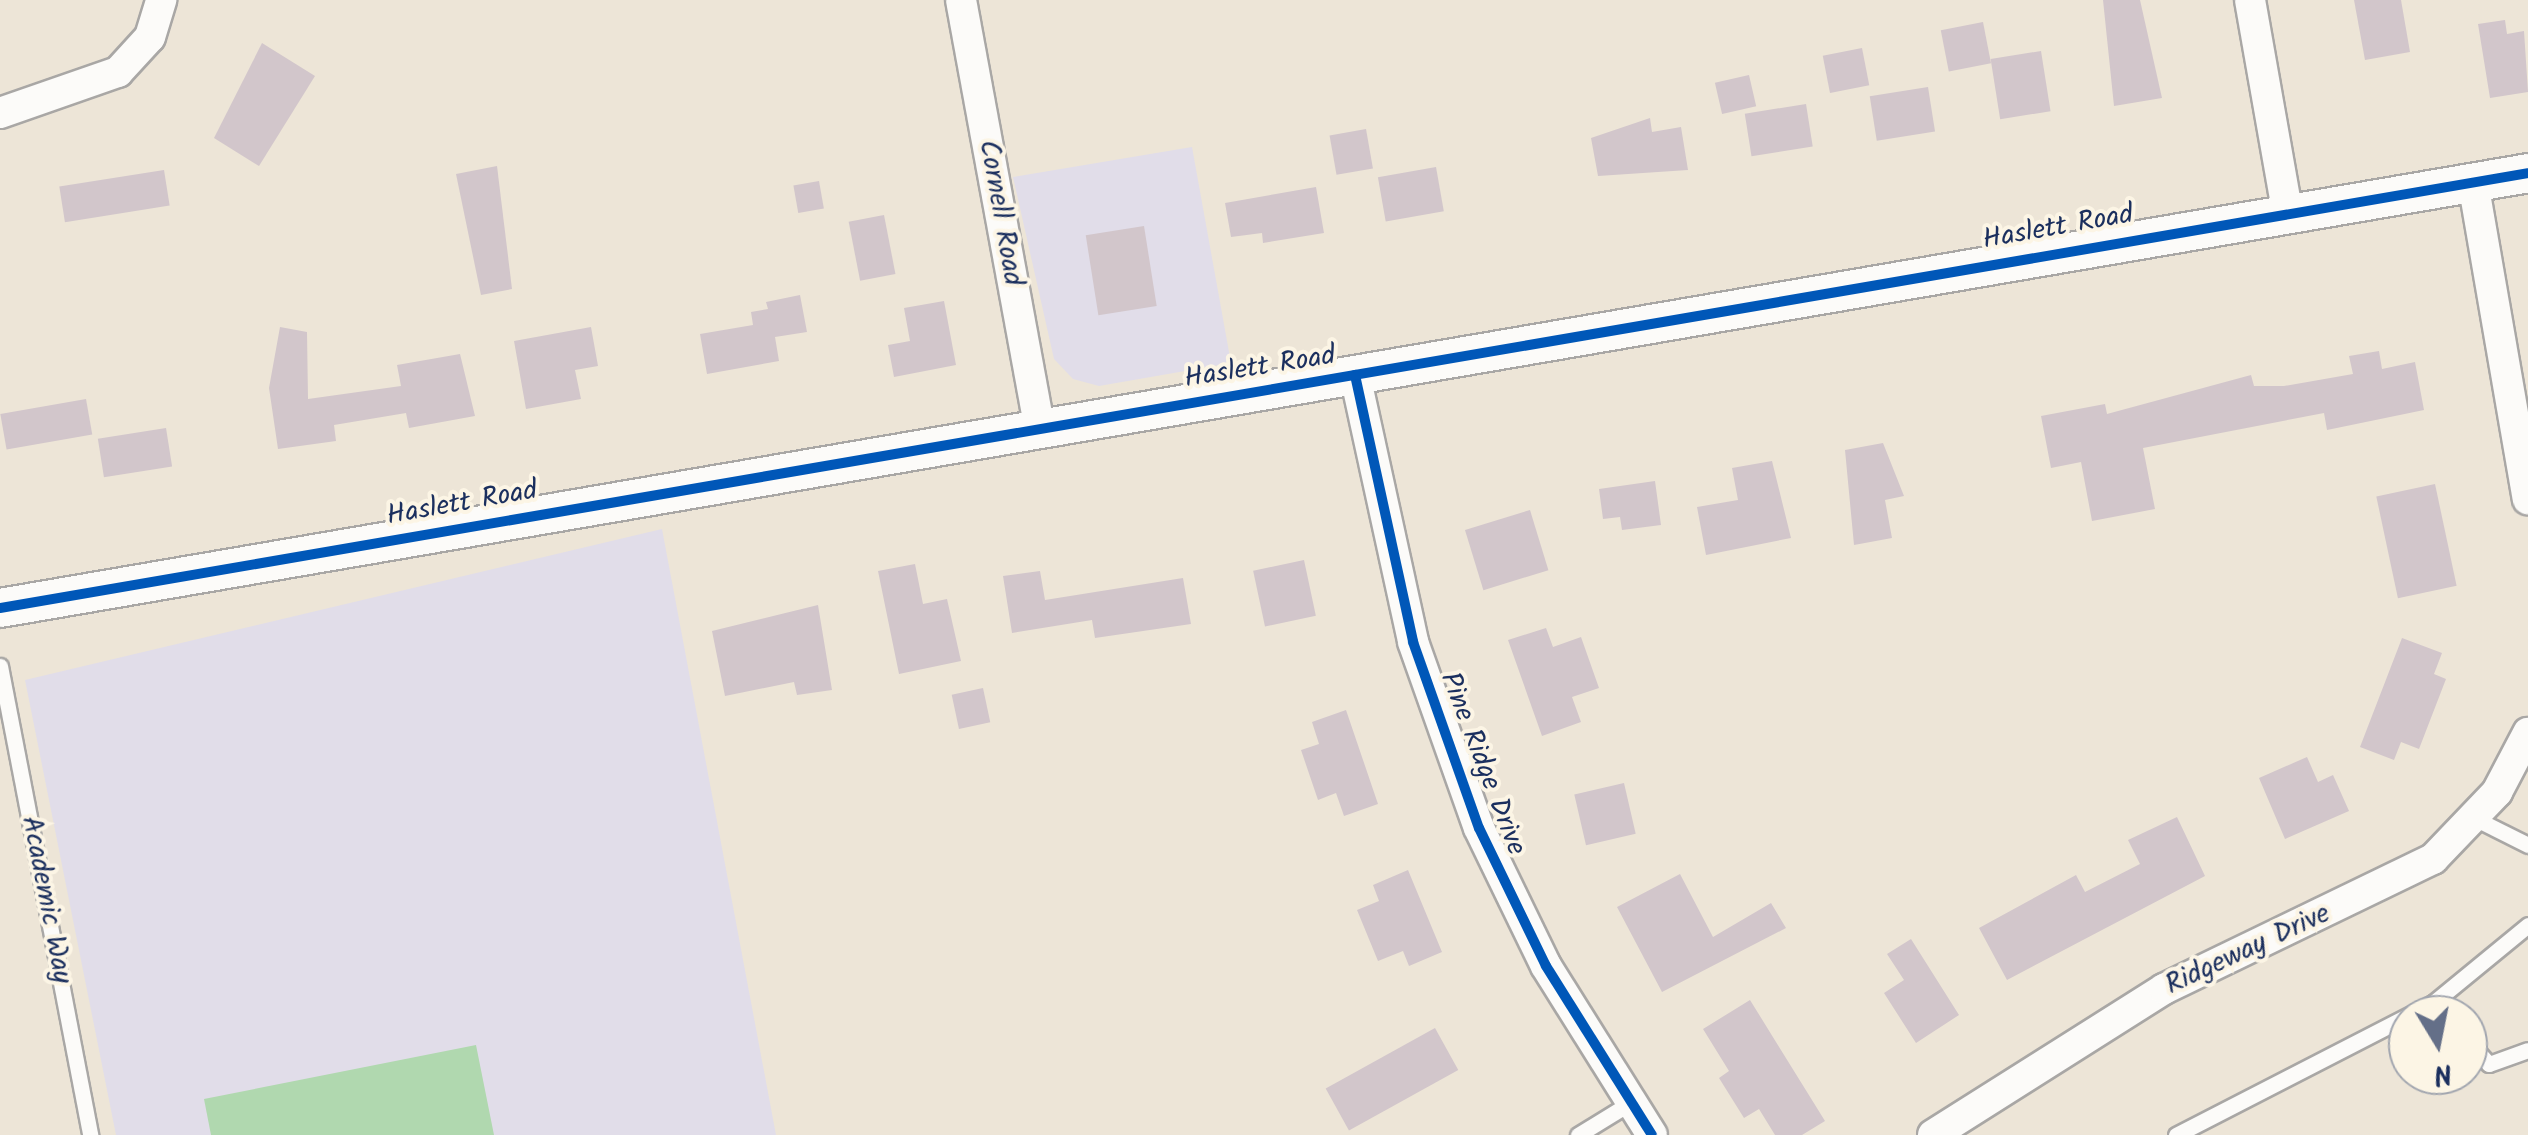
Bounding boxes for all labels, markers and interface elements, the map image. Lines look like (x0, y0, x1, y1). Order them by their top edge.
street label: Cornell Road (971, 138, 1029, 288)
street label: Haslett Road (1980, 198, 2136, 258)
street label: Haslett Road (1182, 339, 1338, 397)
street label: Haslett Road (384, 474, 540, 534)
street label: Pine Ridge Drive (1432, 668, 1532, 860)
street label: Academic Way (13, 813, 79, 987)
street label: Ridgeway Drive (2160, 897, 2336, 1003)
north arrow (2388, 995, 2488, 1095)
text: N (2430, 1049, 2456, 1097)

